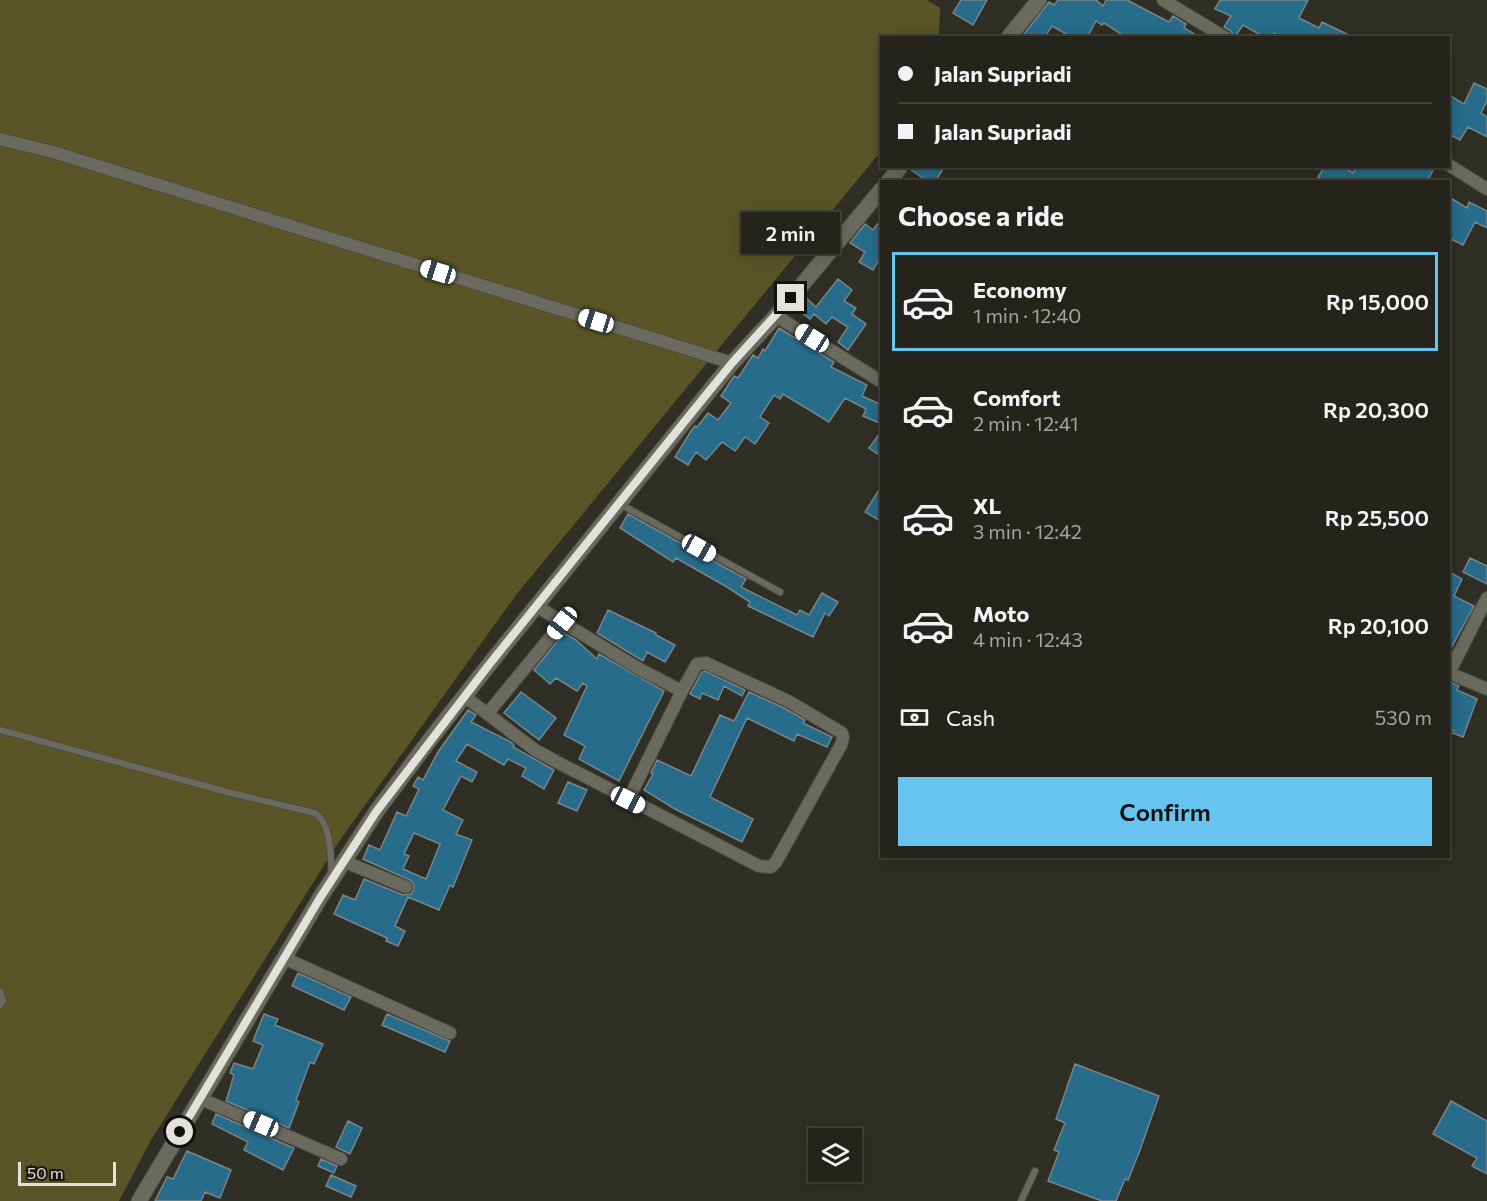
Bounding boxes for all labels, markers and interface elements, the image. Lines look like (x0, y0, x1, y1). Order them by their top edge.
text: Jalan Supriadi (934, 60, 1072, 87)
text: Jalan Supriadi (934, 118, 1072, 145)
text: Choose a ride (898, 199, 1064, 232)
callout: 2 min (742, 211, 840, 253)
text: 2 min (766, 221, 815, 245)
car (418, 258, 458, 286)
icon: car (901, 275, 955, 329)
text: Economy (973, 276, 1067, 303)
route end (777, 284, 804, 311)
text: Rp 15,000 (1326, 288, 1429, 315)
text: 1 min · 12:40 (973, 303, 1081, 327)
car (576, 307, 616, 335)
car (792, 321, 832, 355)
icon: car (901, 383, 955, 437)
text: Comfort (973, 384, 1061, 411)
text: Rp 20,300 (1323, 396, 1429, 423)
text: 2 min · 12:41 (973, 411, 1079, 435)
icon: car (901, 491, 955, 545)
text: XL (973, 492, 1001, 519)
text: Rp 25,500 (1325, 504, 1429, 531)
text: 3 min · 12:42 (973, 519, 1082, 543)
car (679, 531, 719, 565)
icon: car (901, 599, 955, 653)
text: Moto (973, 600, 1029, 627)
car (544, 603, 580, 643)
text: Rp 20,100 (1328, 612, 1429, 639)
text: 4 min · 12:43 (973, 627, 1083, 651)
icon: cash (898, 701, 931, 734)
text: Cash (946, 704, 995, 731)
text: 530 m (1375, 705, 1432, 729)
button: Confirm (898, 777, 1432, 846)
car (608, 784, 648, 816)
car (241, 1109, 281, 1139)
route start (166, 1118, 193, 1145)
map controls (808, 1128, 862, 1182)
button: layers (808, 1128, 862, 1182)
scale bar (18, 1159, 116, 1186)
text: 50 m (27, 1163, 64, 1182)

